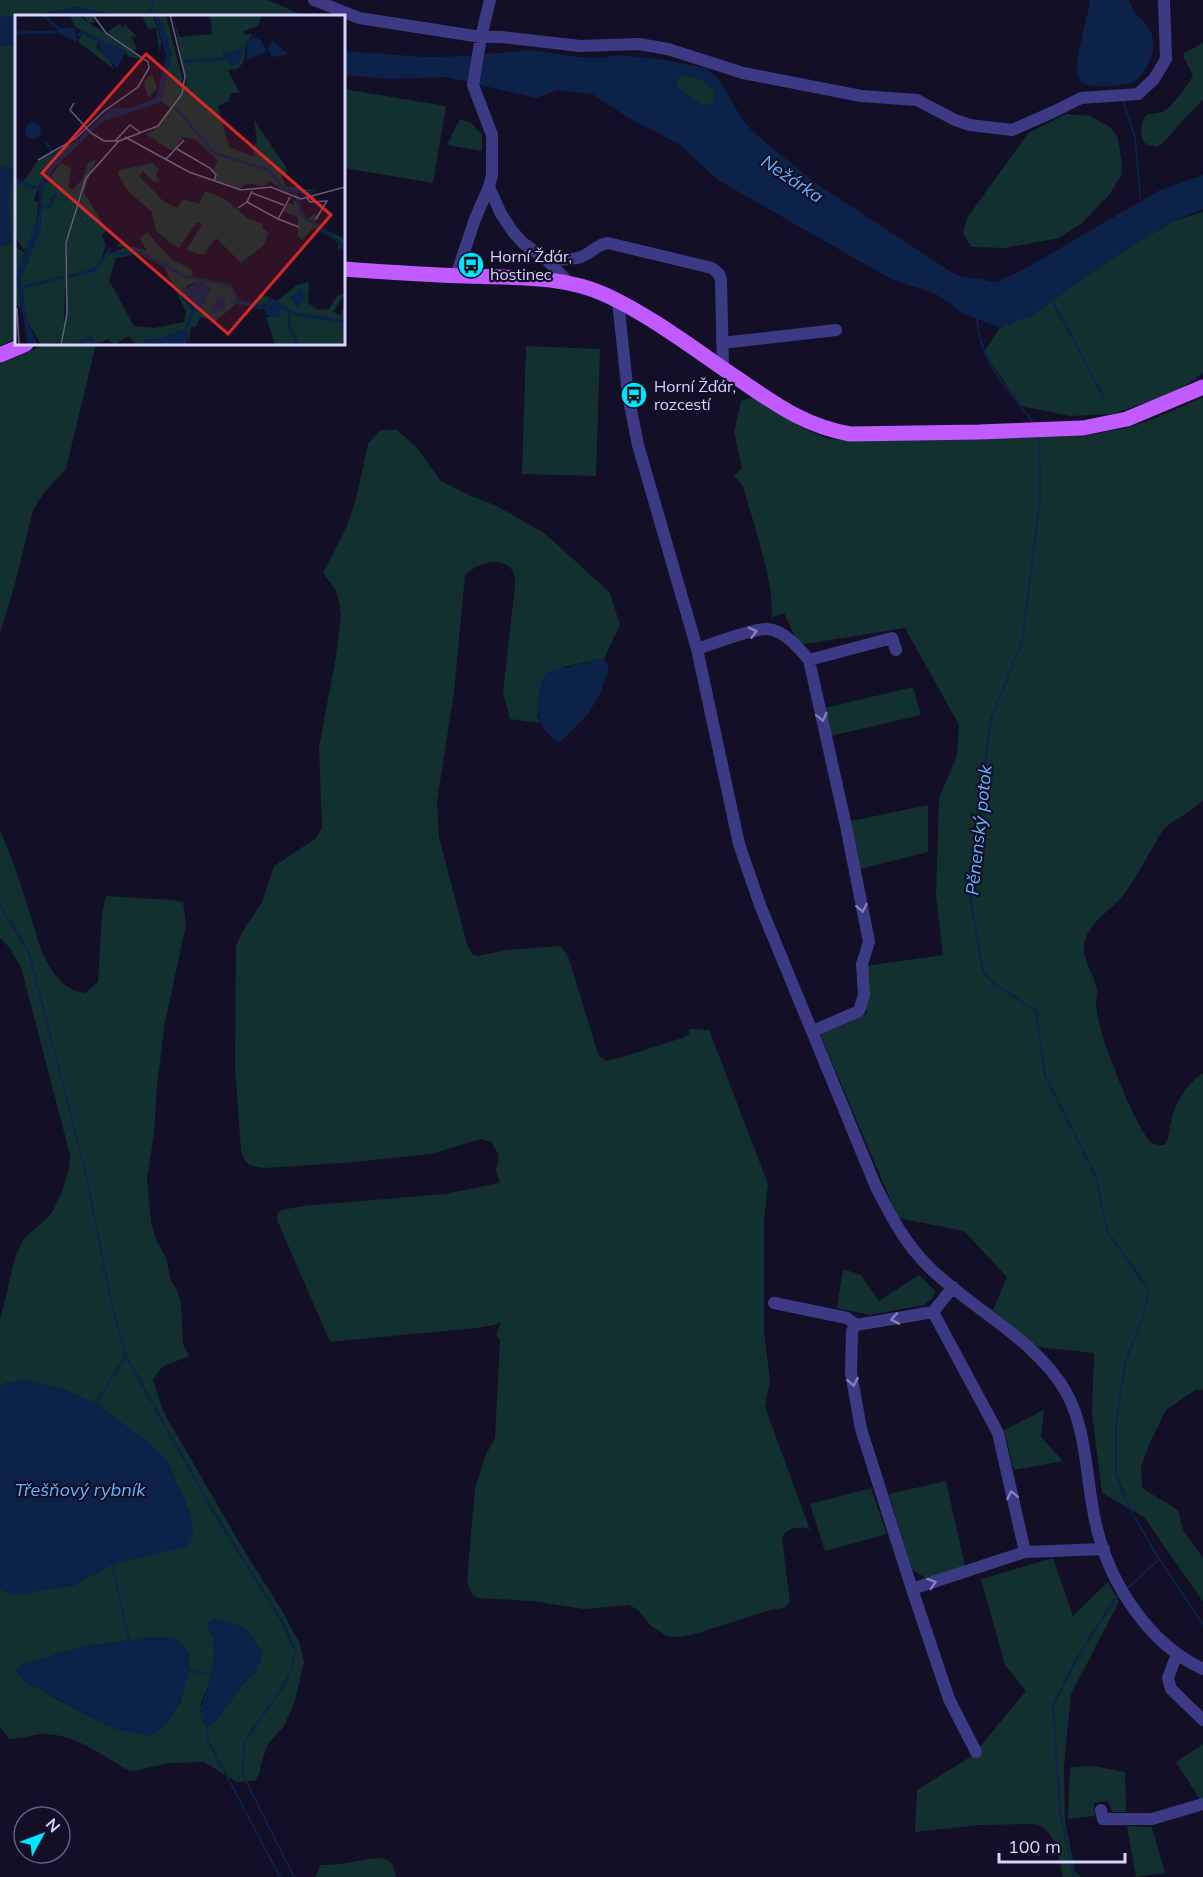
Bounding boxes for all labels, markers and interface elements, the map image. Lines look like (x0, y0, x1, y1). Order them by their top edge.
inset map (15, 15, 345, 345)
water label: Nežárka (757, 150, 828, 208)
place label: Horní Žďár, hostinec (490, 246, 572, 284)
bus stop icon: Horní Žďár, hostinec (456, 250, 486, 280)
place label: Horní Žďár, rozcestí (654, 376, 736, 414)
bus stop icon: Horní Žďár, rozcestí (619, 380, 649, 410)
one-way arrow (748, 627, 758, 639)
one-way arrow (814, 712, 827, 722)
water label: Pěnenský potok (960, 763, 997, 896)
one-way arrow (855, 902, 868, 912)
one-way arrow (890, 1312, 900, 1325)
one-way arrow (846, 1377, 859, 1387)
water label: Třešňový rybník (14, 1478, 146, 1501)
one-way arrow (1006, 1490, 1019, 1500)
one-way arrow (926, 1577, 937, 1590)
north arrow (12, 1805, 72, 1865)
text: N (42, 1814, 65, 1836)
scale bar (999, 1826, 1125, 1864)
text: 100 m (1008, 1835, 1061, 1858)

